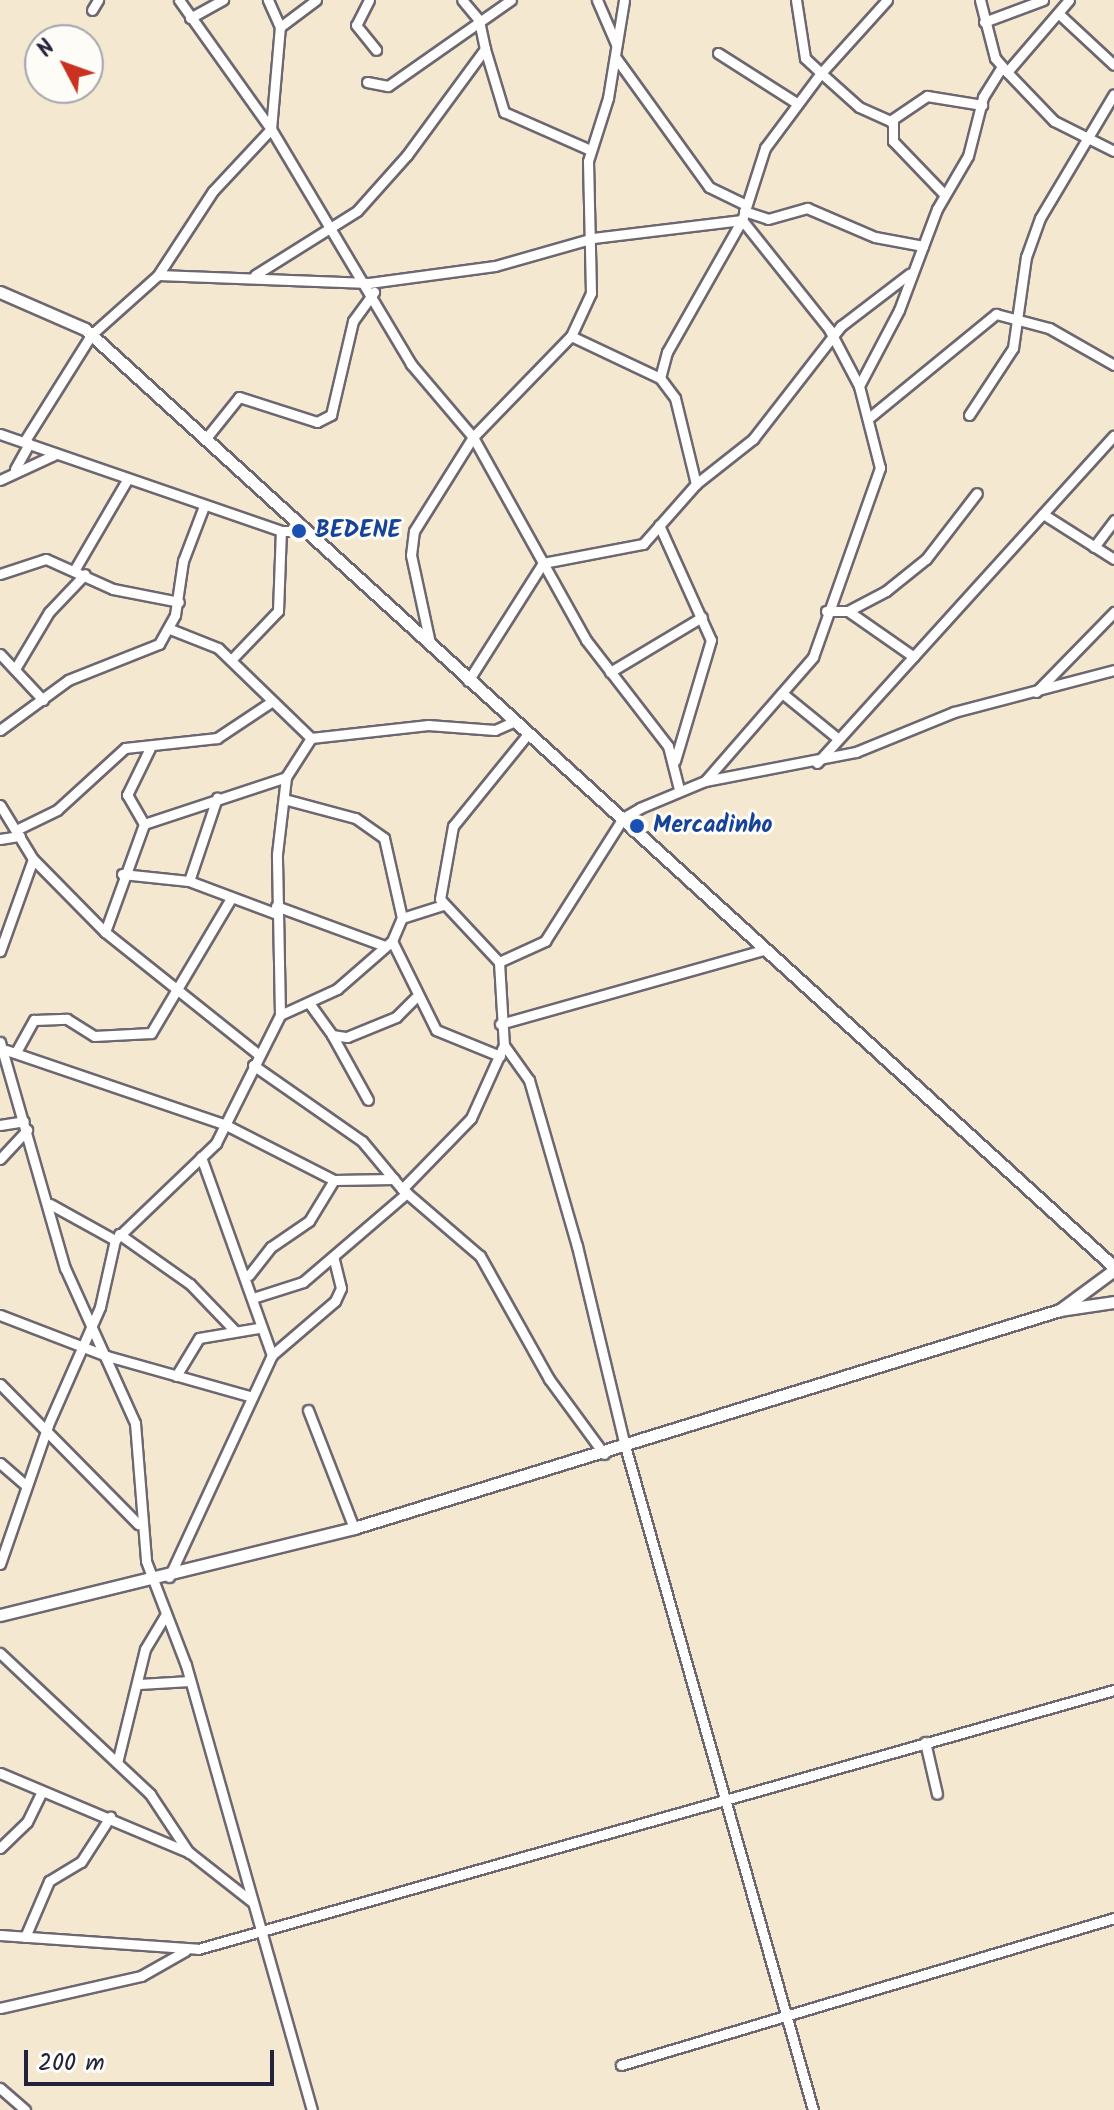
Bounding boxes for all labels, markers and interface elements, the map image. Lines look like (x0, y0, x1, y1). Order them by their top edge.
north arrow (24, 24, 104, 104)
text: N (29, 33, 65, 66)
place label: BEDENE (315, 517, 401, 545)
marker: BEDENE (290, 522, 308, 540)
place label: Mercadinho (653, 812, 772, 840)
marker: Mercadinho (628, 817, 646, 835)
scale bar (28, 2034, 278, 2084)
text: 200 m (38, 2044, 105, 2083)

